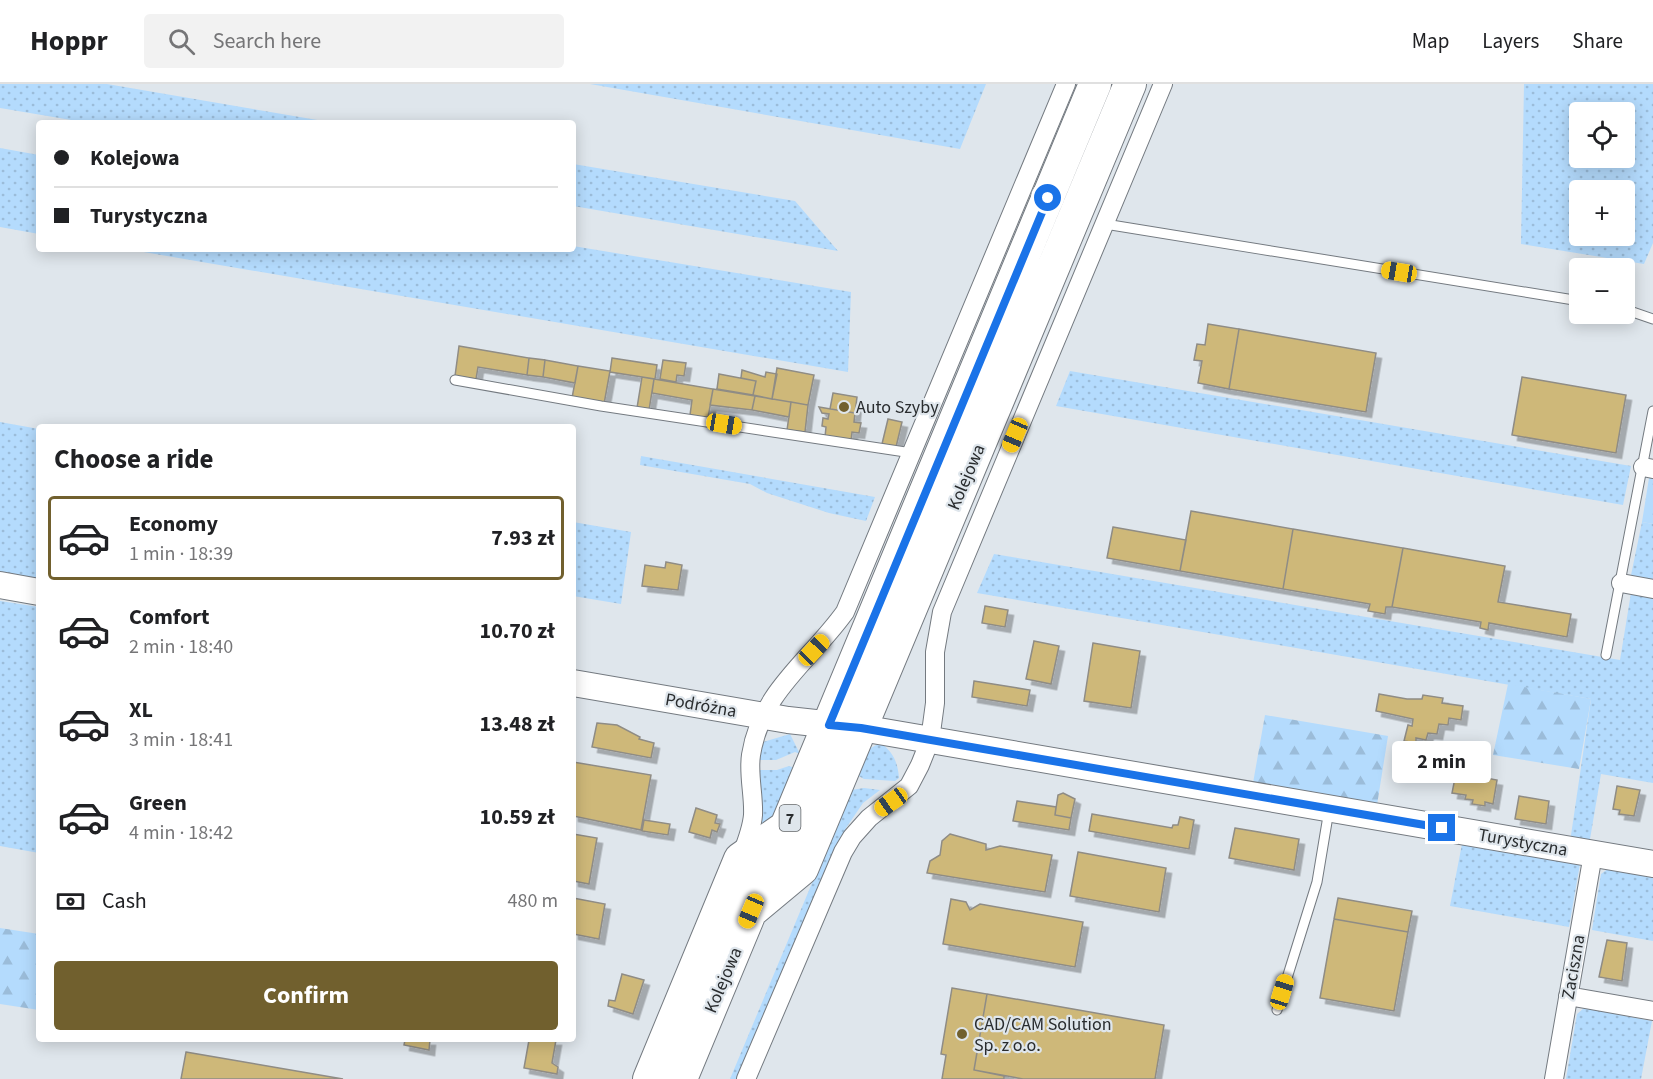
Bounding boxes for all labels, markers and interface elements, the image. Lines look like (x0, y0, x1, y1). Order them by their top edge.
search box (144, 14, 564, 68)
text: Hoppr (30, 21, 108, 61)
icon: search (165, 25, 198, 58)
text: Search here (213, 25, 321, 57)
text: Map (1412, 26, 1449, 56)
text: Layers (1482, 26, 1539, 56)
text: Share (1572, 26, 1623, 56)
map controls (1569, 102, 1635, 324)
button: locate (1569, 102, 1635, 168)
text: Kolejowa (90, 142, 180, 174)
button: + (1569, 180, 1635, 246)
route start (1034, 184, 1061, 211)
text: Turystyczna (90, 200, 208, 232)
button: − (1569, 258, 1635, 324)
car (1380, 260, 1418, 284)
place label: Auto Szyby (856, 395, 939, 420)
marker: Auto Szyby (837, 400, 851, 414)
car (705, 412, 743, 436)
car (1000, 415, 1030, 455)
text: Choose a ride (54, 440, 214, 479)
street label: Kolejowa (941, 440, 992, 514)
text: Economy (129, 508, 218, 540)
icon: car (57, 511, 111, 565)
text: 7.93 zł (491, 522, 555, 554)
text: 1 min · 18:39 (129, 540, 233, 568)
text: Comfort (129, 601, 210, 633)
icon: car (57, 604, 111, 658)
text: 10.70 zł (480, 615, 555, 647)
car (795, 631, 833, 669)
text: 2 min · 18:40 (129, 633, 233, 661)
street label: Podróżna (663, 687, 738, 724)
text: XL (129, 694, 153, 726)
icon: car (57, 697, 111, 751)
text: 13.48 zł (480, 708, 555, 740)
text: 3 min · 18:41 (129, 726, 233, 754)
callout: 2 min (1392, 741, 1492, 783)
text: 2 min (1417, 748, 1466, 776)
car (871, 784, 911, 820)
text: Green (129, 787, 187, 819)
icon: car (57, 790, 111, 844)
text: 10.59 zł (480, 801, 555, 833)
road number: 7 (780, 805, 800, 831)
route end (1428, 814, 1455, 841)
text: 4 min · 18:42 (129, 819, 233, 847)
street label: Turystyczna (1476, 822, 1569, 863)
icon: cash (54, 885, 87, 918)
text: Cash (102, 885, 147, 917)
text: 480 m (508, 887, 558, 915)
car (736, 891, 766, 931)
street label: Zaciszna (1556, 933, 1591, 1001)
street label: Kolejowa (698, 943, 749, 1017)
button: Confirm (54, 961, 558, 1030)
car (1268, 972, 1296, 1012)
place label: CAD/CAM Solution Sp. z o.o. (974, 1012, 1112, 1058)
marker: CAD/CAM Solution Sp. z o.o. (955, 1027, 969, 1041)

